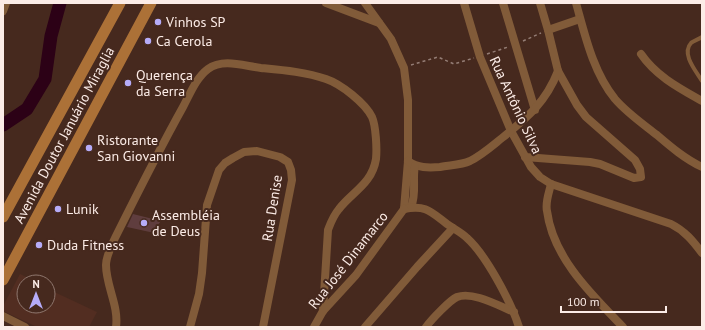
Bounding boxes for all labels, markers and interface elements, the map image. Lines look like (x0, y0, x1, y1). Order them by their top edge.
place label: Vinhos SP (165, 13, 226, 31)
marker: Vinhos SP (153, 17, 163, 27)
place label: Ca Cerola (156, 32, 212, 50)
marker: Ca Cerola (143, 36, 153, 46)
street label: Avenida Doutor Januário Miraglia (10, 44, 118, 226)
street label: Rua Antônio Silva (486, 53, 546, 157)
place label: Querença da Serra (136, 66, 193, 100)
marker: Querença da Serra (123, 78, 133, 88)
place label: Ristorante San Giovanni (97, 131, 175, 165)
marker: Ristorante San Giovanni (84, 143, 94, 153)
street label: Rua Denise (258, 173, 286, 243)
place label: Lunik (66, 200, 99, 218)
marker: Lunik (53, 204, 63, 214)
place label: Assembléia de Deus (152, 206, 220, 240)
street label: Rua José Dinamarco (304, 208, 392, 312)
marker: Assembléia de Deus (139, 218, 149, 228)
place label: Duda Fitness (47, 236, 124, 254)
marker: Duda Fitness (34, 240, 44, 250)
north arrow (16, 274, 56, 314)
text: N (32, 277, 40, 291)
scale bar (561, 288, 666, 314)
text: 100 m (567, 294, 600, 309)

